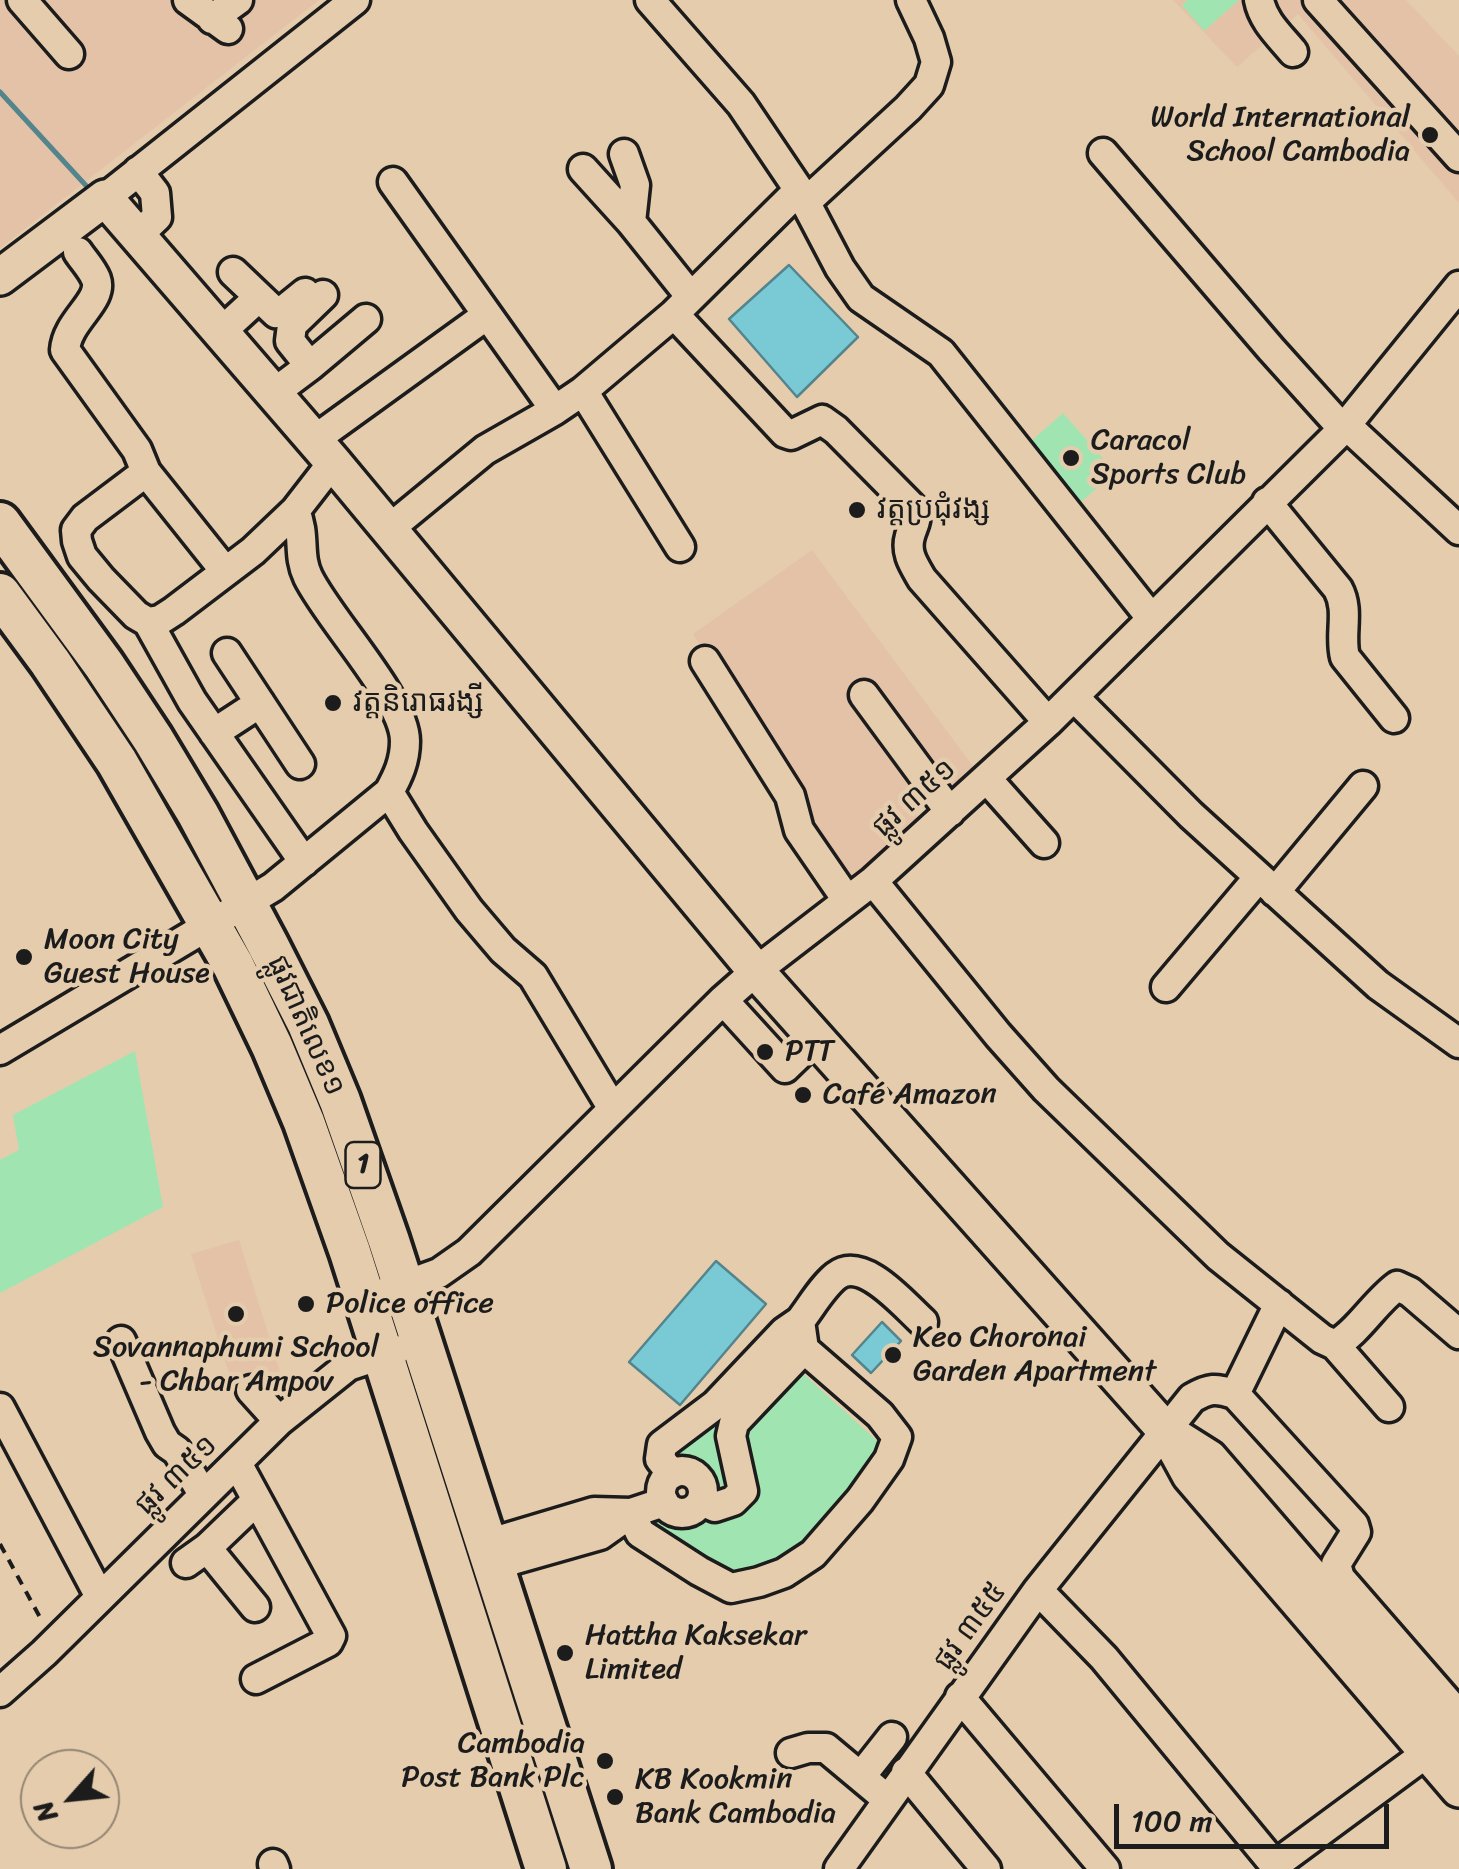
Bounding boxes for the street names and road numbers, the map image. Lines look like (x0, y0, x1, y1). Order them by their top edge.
street label: ផ្លូវ ៣៥១ (866, 752, 964, 846)
street label: ផ្លូវជាតិលេខ១ (258, 950, 352, 1102)
road number: 1 (346, 1142, 380, 1188)
street label: ផ្លូវ ៣៥១ (128, 1428, 226, 1524)
street label: ផ្លូវ ៣៥៥ (927, 1576, 1015, 1678)

